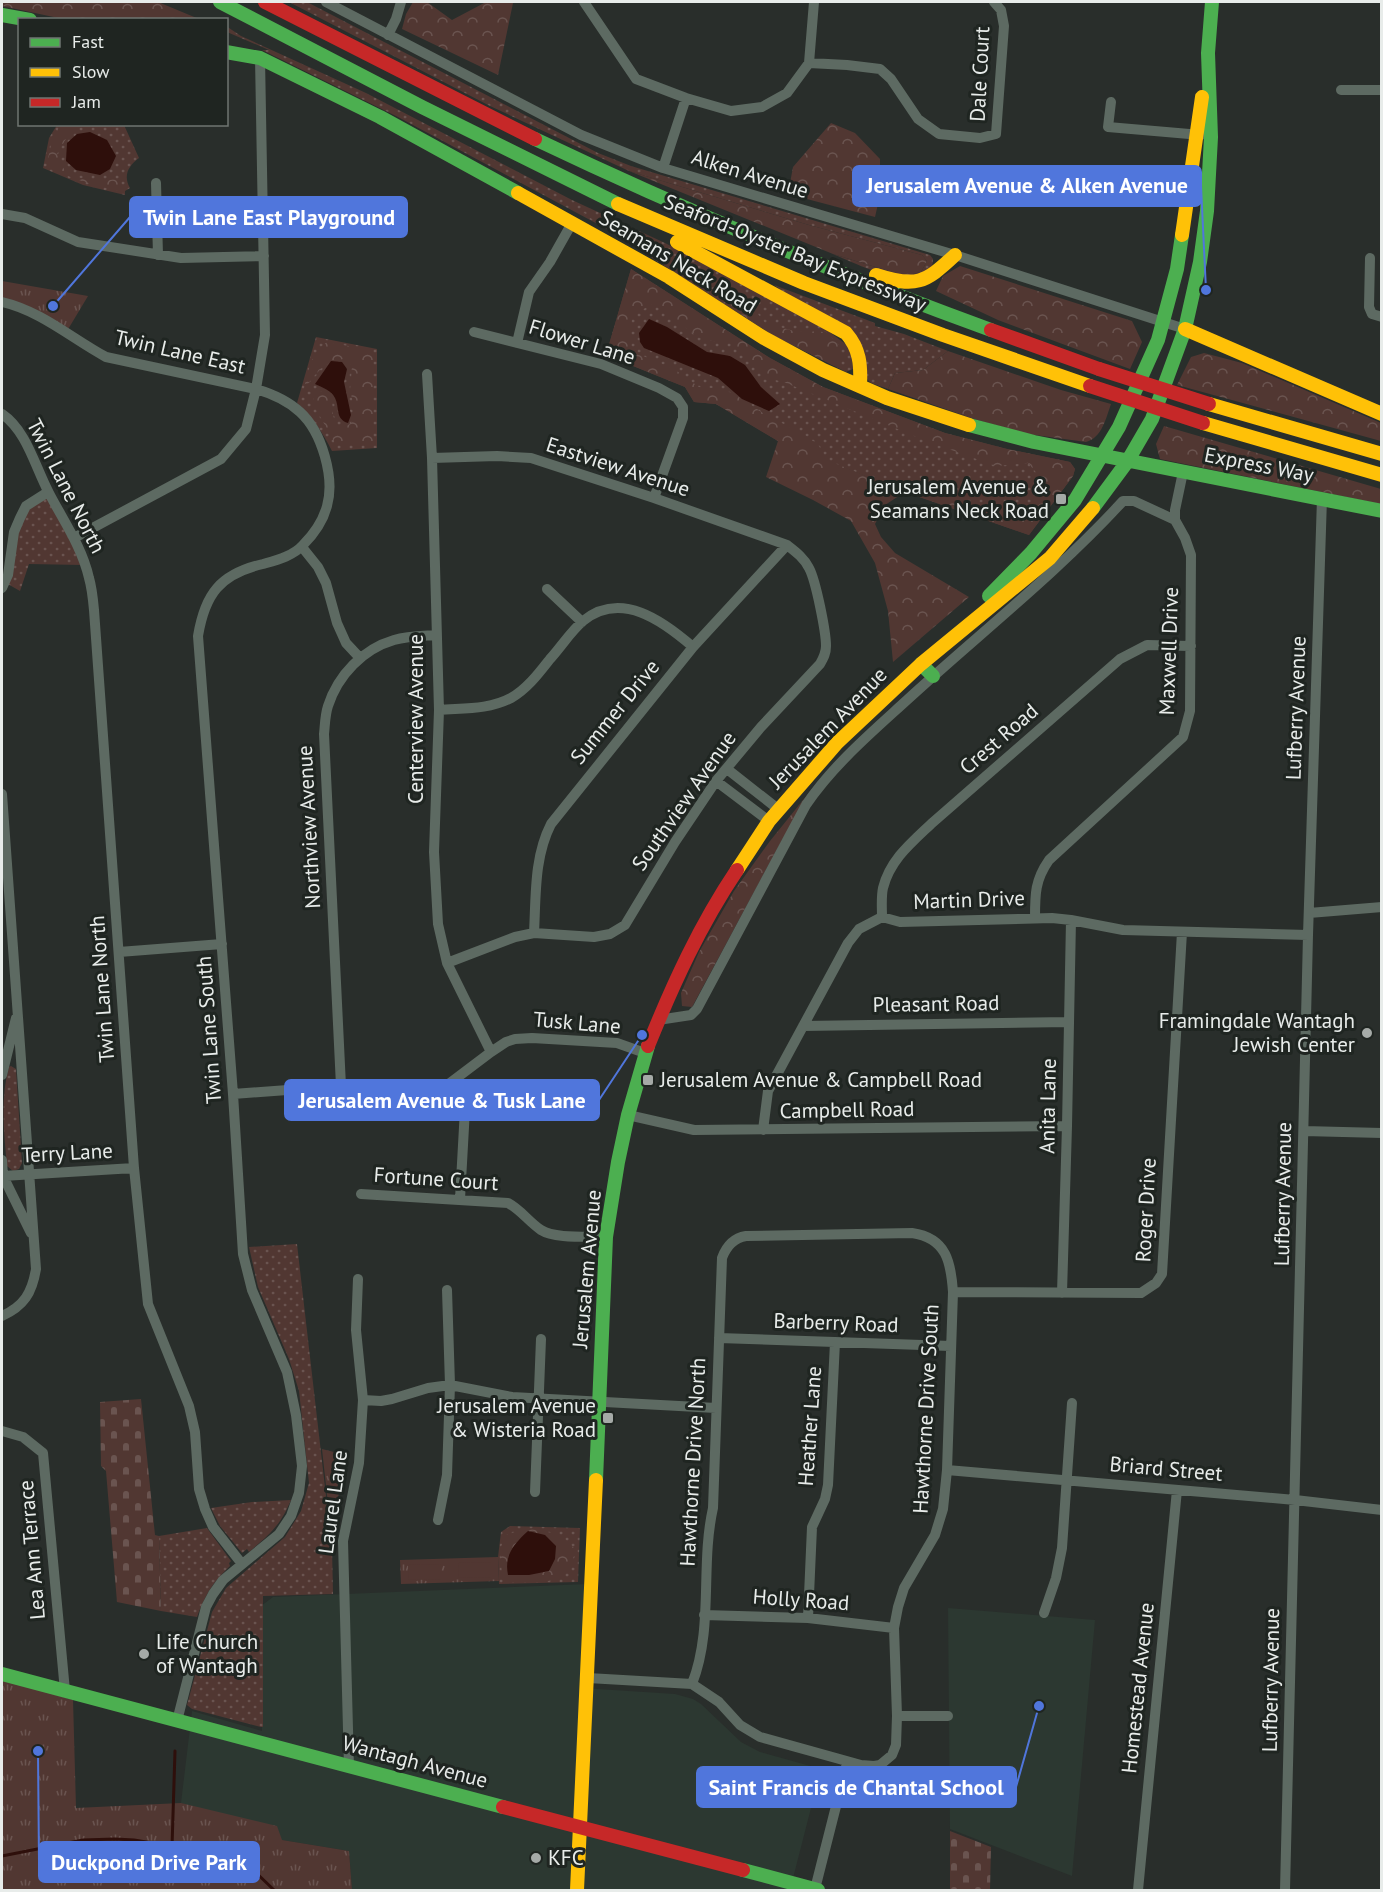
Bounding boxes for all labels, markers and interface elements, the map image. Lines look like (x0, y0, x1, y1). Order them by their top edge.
legend (18, 18, 228, 126)
street label: Dale Court (964, 26, 995, 122)
text: Fast (72, 30, 104, 53)
text: Slow (72, 60, 110, 83)
text: Jam (71, 90, 101, 113)
street label: Alken Avenue (688, 143, 812, 204)
callout: Jerusalem Avenue & Alken Avenue (853, 166, 1201, 206)
text: Jerusalem Avenue & Alken Avenue (865, 171, 1188, 199)
street label: Seaford-Oyster Bay Expressway (660, 187, 931, 318)
callout: Twin Lane East Playground (130, 197, 407, 237)
text: Twin Lane East Playground (143, 203, 395, 231)
street label: Seamans Neck Road (595, 204, 762, 319)
street label: Flower Lane (526, 313, 639, 370)
street label: Twin Lane East (112, 323, 248, 380)
street label: Twin Lane North (21, 414, 112, 558)
street label: Eastview Avenue (543, 431, 693, 502)
street label: Express Way (1202, 441, 1316, 488)
place label: Jerusalem Avenue & Seamans Neck Road (866, 473, 1049, 524)
marker: Jerusalem Avenue & Seamans Neck Road (1054, 492, 1068, 506)
street label: Maxwell Drive (1153, 586, 1184, 716)
street label: Centerview Avenue (402, 634, 429, 804)
street label: Lufberry Avenue (1279, 635, 1312, 781)
street label: Summer Drive (564, 654, 665, 770)
street label: Jerusalem Avenue (762, 661, 893, 795)
street label: Crest Road (954, 697, 1044, 780)
street label: Southview Avenue (626, 726, 742, 876)
street label: Northview Avenue (291, 745, 326, 909)
street label: Martin Drive (913, 884, 1025, 915)
street label: Twin Lane North (83, 915, 120, 1064)
street label: Twin Lane South (190, 955, 227, 1105)
street label: Pleasant Road (872, 989, 1000, 1018)
street label: Tusk Lane (532, 1005, 622, 1040)
place label: Framingdale Wantagh Jewish Center (1159, 1007, 1355, 1058)
marker: Framingdale Wantagh Jewish Center (1360, 1026, 1374, 1040)
street label: Anita Lane (1033, 1058, 1062, 1154)
place label: Jerusalem Avenue & Campbell Road (659, 1066, 982, 1093)
marker: Jerusalem Avenue & Campbell Road (641, 1073, 655, 1087)
callout: Jerusalem Avenue & Tusk Lane (285, 1080, 599, 1120)
text: Jerusalem Avenue & Tusk Lane (297, 1086, 586, 1114)
street label: Campbell Road (779, 1095, 915, 1124)
street label: Lufberry Avenue (1268, 1122, 1297, 1266)
street label: Terry Lane (21, 1137, 113, 1168)
street label: Roger Drive (1129, 1157, 1162, 1263)
street label: Fortune Court (373, 1161, 499, 1196)
street label: Jerusalem Avenue (566, 1189, 607, 1350)
street label: Hawthorne Drive South (907, 1304, 944, 1514)
street label: Barberry Road (773, 1307, 899, 1338)
street label: Hawthorne Drive North (674, 1357, 711, 1567)
street label: Heather Lane (792, 1365, 827, 1487)
place label: Jerusalem Avenue & Wisteria Road (436, 1392, 596, 1443)
marker: Jerusalem Avenue & Wisteria Road (601, 1411, 615, 1425)
street label: Laurel Lane (312, 1448, 353, 1556)
street label: Briard Street (1109, 1450, 1224, 1487)
street label: Lea Ann Terrace (12, 1479, 51, 1621)
street label: Holly Road (752, 1583, 850, 1616)
street label: Homestead Avenue (1115, 1601, 1160, 1775)
street label: Lufberry Avenue (1256, 1608, 1285, 1752)
place label: Life Church of Wantagh (156, 1628, 258, 1679)
marker: Life Church of Wantagh (137, 1647, 151, 1661)
street label: Wantagh Avenue (340, 1729, 491, 1794)
callout: Saint Francis de Chantal School (697, 1767, 1016, 1807)
text: Saint Francis de Chantal School (708, 1773, 1004, 1801)
callout: Duckpond Drive Park (39, 1842, 259, 1882)
place label: KFC (548, 1844, 584, 1871)
text: Duckpond Drive Park (51, 1848, 247, 1876)
marker: KFC (529, 1851, 543, 1865)

